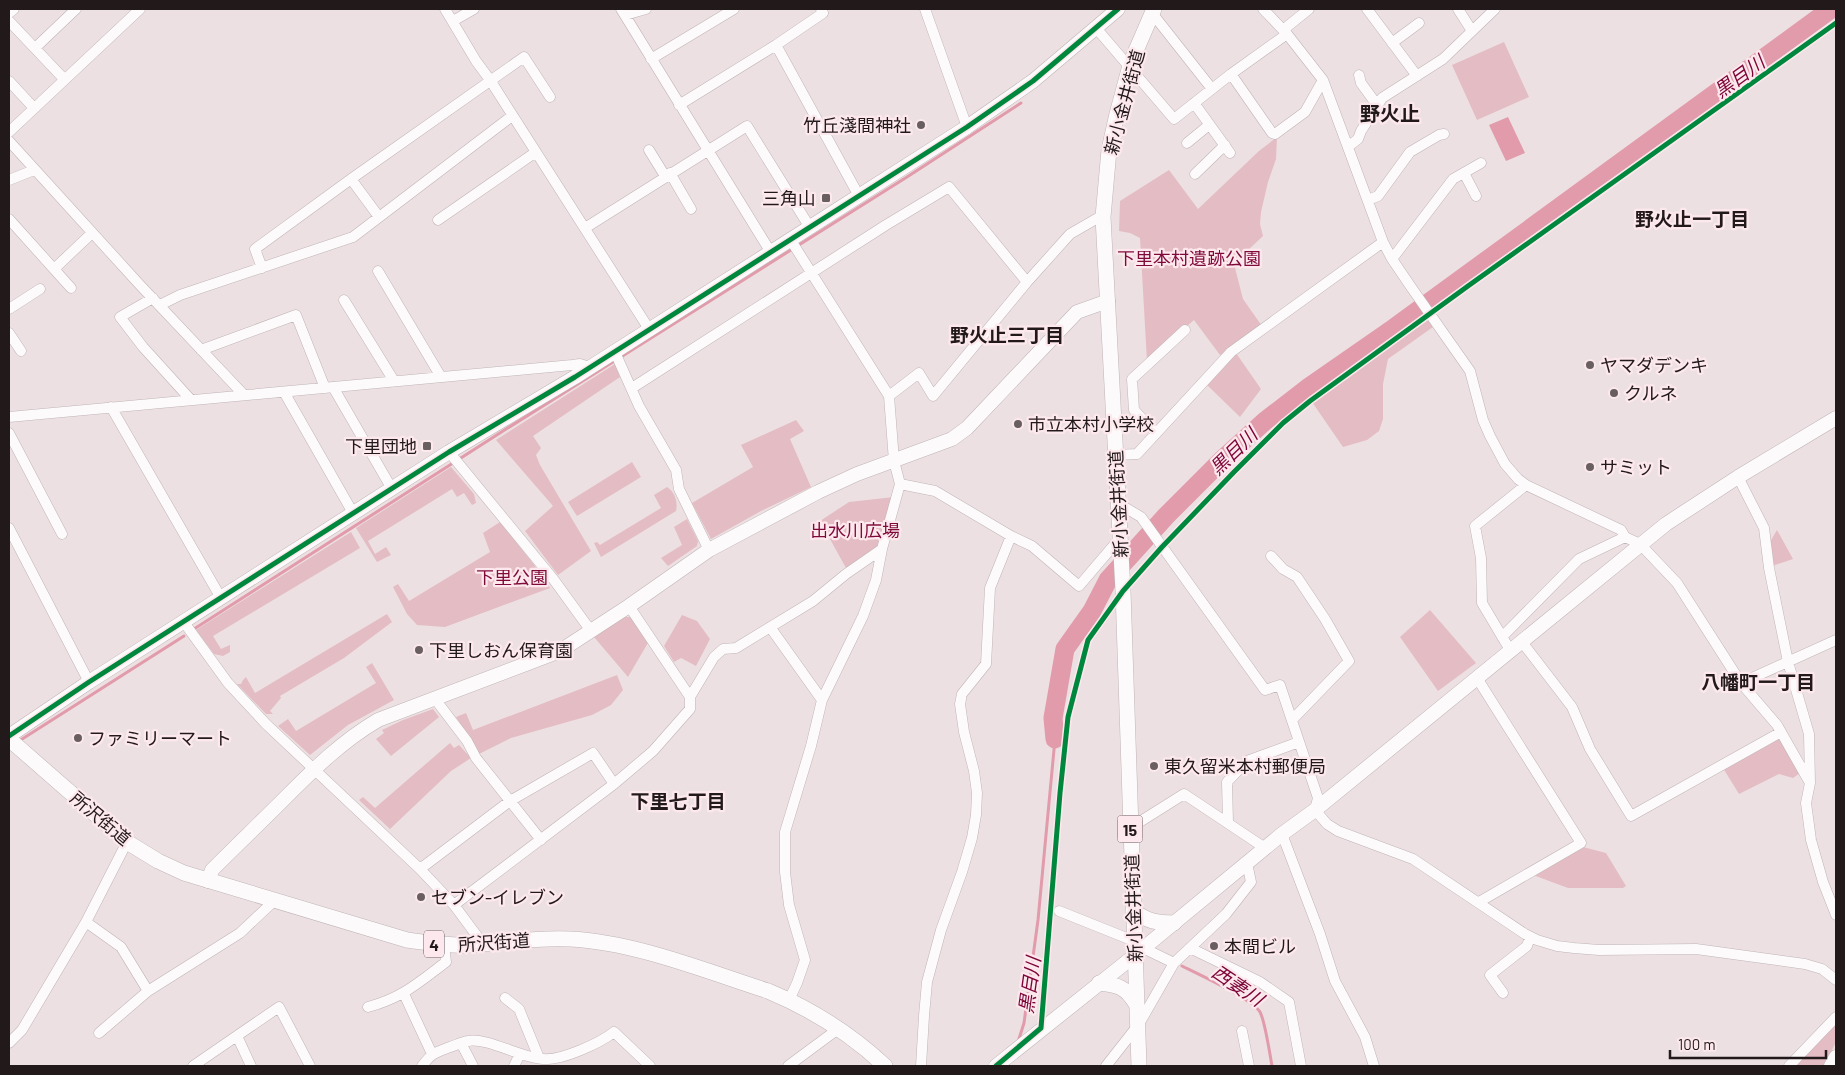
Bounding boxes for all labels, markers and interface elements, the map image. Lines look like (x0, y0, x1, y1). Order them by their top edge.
street label: 新小金井街道 (1099, 47, 1149, 157)
water label: 黒目川 (1709, 49, 1770, 102)
district label: 野火止 (1360, 101, 1420, 125)
place label: 竹丘淺間神社 (803, 114, 911, 136)
marker: 竹丘淺間神社 (915, 119, 927, 131)
place label: 三角山 (762, 187, 816, 209)
marker: 三角山 (820, 192, 832, 204)
district label: 野火止一丁目 (1635, 207, 1749, 230)
park label: 下里本村遺跡公園 (1117, 247, 1261, 269)
district label: 野火止三丁目 (950, 323, 1064, 346)
place label: ヤマダデンキ (1600, 354, 1708, 376)
marker: ヤマダデンキ (1584, 359, 1596, 371)
place label: クルネ (1624, 382, 1677, 404)
marker: クルネ (1608, 387, 1620, 399)
place label: 市立本村小学校 (1028, 413, 1154, 435)
marker: 市立本村小学校 (1012, 418, 1024, 430)
water label: 黒目川 (1205, 422, 1263, 479)
place label: 下里団地 (345, 435, 417, 457)
marker: 下里団地 (421, 440, 433, 452)
street label: 新小金井街道 (1104, 449, 1132, 559)
place label: サミット (1600, 456, 1672, 478)
marker: サミット (1584, 461, 1596, 473)
park label: 出水川広場 (810, 519, 900, 541)
park label: 下里公園 (476, 566, 548, 588)
place label: 下里しおん保育園 (429, 639, 573, 661)
marker: 下里しおん保育園 (413, 644, 425, 656)
district label: 八幡町一丁目 (1701, 670, 1815, 693)
place label: ファミリーマート (88, 727, 232, 749)
marker: ファミリーマート (72, 732, 84, 744)
place label: 東久留米本村郵便局 (1164, 755, 1326, 777)
marker: 東久留米本村郵便局 (1148, 760, 1160, 772)
street label: 所沢街道 (66, 786, 136, 850)
district label: 下里七丁目 (630, 789, 726, 812)
road number: 15 (1118, 816, 1142, 842)
street label: 新小金井街道 (1120, 854, 1146, 962)
place label: セブン-イレブン (431, 886, 564, 908)
marker: セブン-イレブン (415, 891, 427, 903)
street label: 所沢街道 (457, 929, 531, 955)
road number: 4 (424, 931, 444, 958)
place label: 本間ビル (1224, 935, 1296, 957)
marker: 本間ビル (1208, 940, 1220, 952)
water label: 黒目川 (1014, 953, 1045, 1015)
water label: 西妻川 (1208, 960, 1270, 1012)
scale bar (1670, 1028, 1826, 1060)
text: 100 m (1678, 1035, 1716, 1053)

